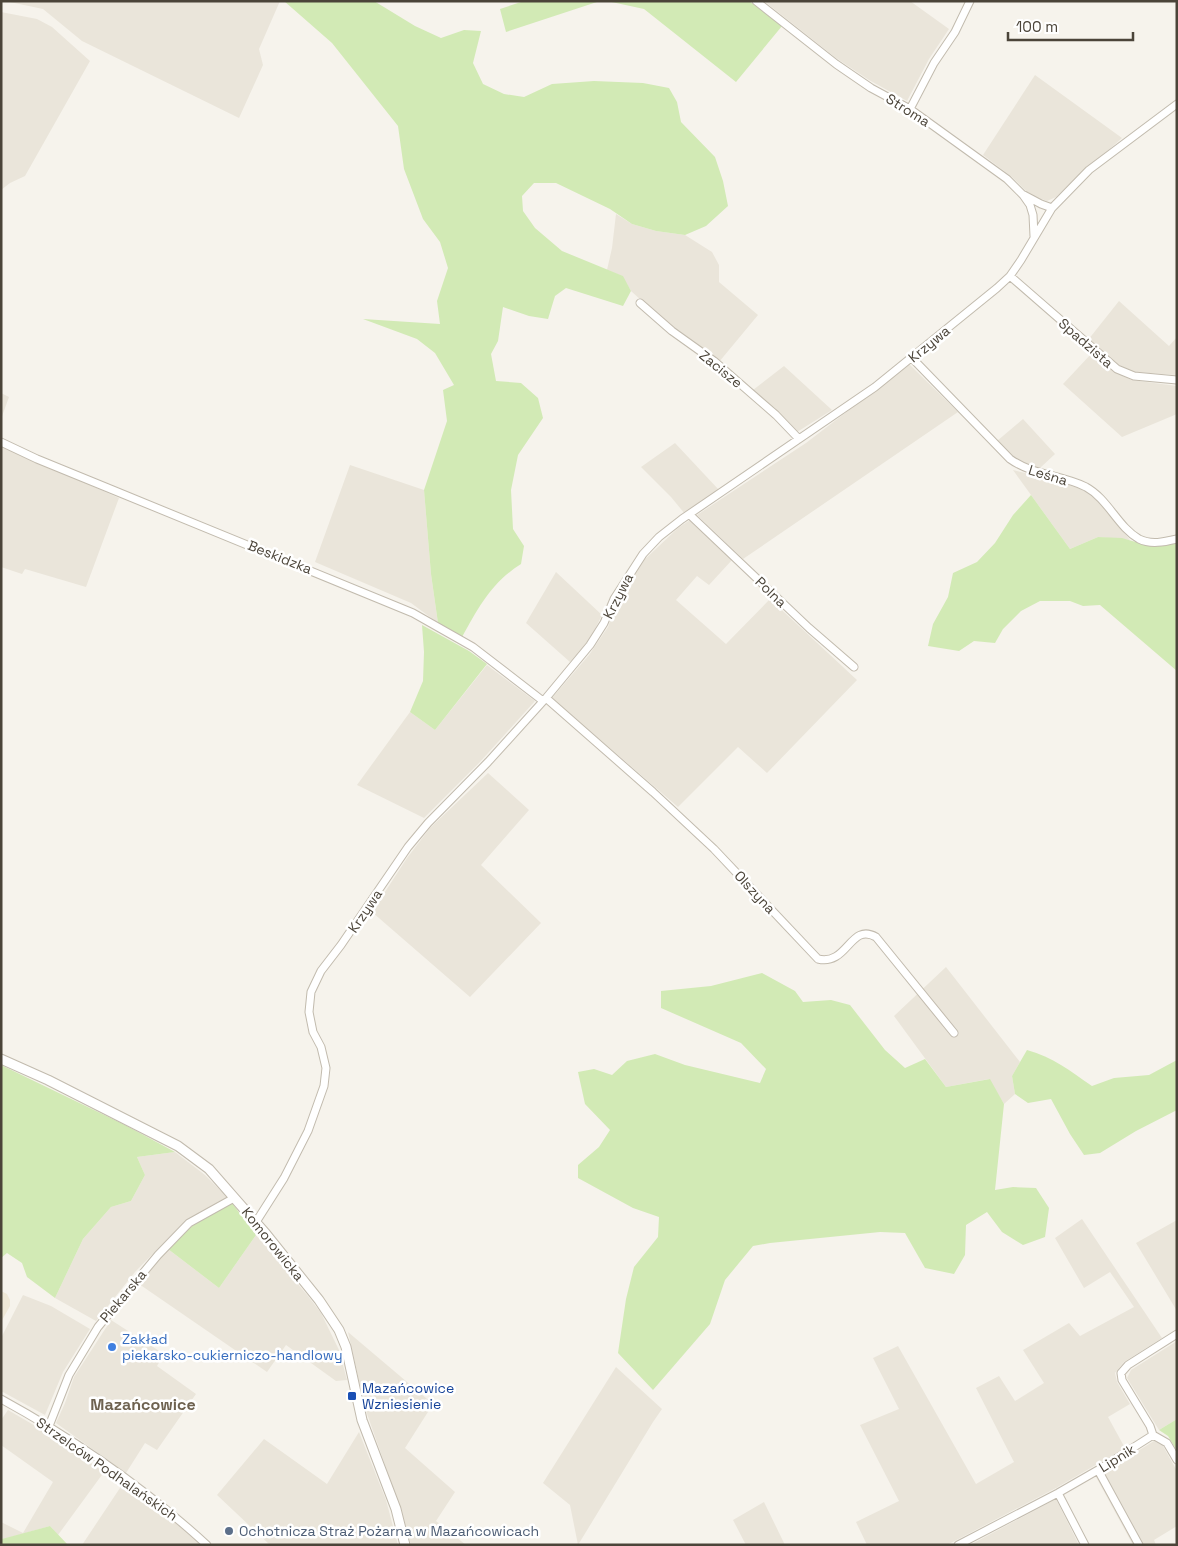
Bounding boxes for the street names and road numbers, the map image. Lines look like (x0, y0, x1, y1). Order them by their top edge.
street label: Stroma (883, 89, 933, 131)
street label: Spadzista (1055, 314, 1117, 372)
street label: Krzywa (904, 322, 954, 366)
street label: Zacisze (696, 346, 746, 392)
street label: Leśna (1026, 461, 1070, 489)
street label: Beskidzka (245, 536, 315, 578)
street label: Krzywa (599, 570, 637, 622)
street label: Polna (751, 573, 791, 611)
street label: Olszyna (730, 867, 780, 917)
street label: Krzywa (344, 886, 386, 936)
street label: Komorowicka (238, 1204, 308, 1284)
street label: Piekarska (96, 1266, 150, 1326)
street label: Strzelców Podhalańskich (33, 1413, 181, 1525)
street label: Lipnik (1095, 1440, 1139, 1476)

